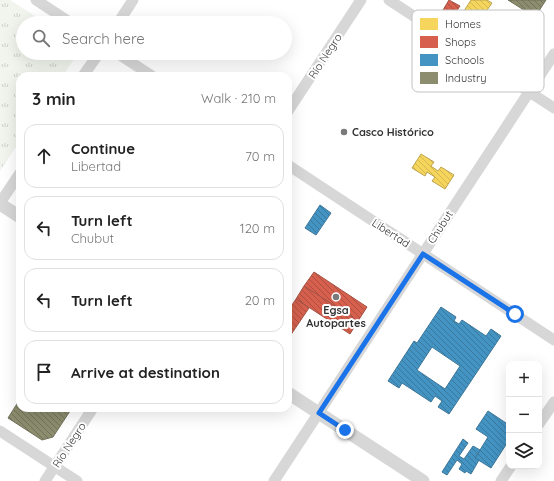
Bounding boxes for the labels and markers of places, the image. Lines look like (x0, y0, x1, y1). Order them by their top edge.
place label: Casco Histórico (352, 125, 434, 139)
marker: Casco Histórico (339, 127, 349, 137)
marker: Egsa Autopartes (331, 292, 341, 302)
place label: Egsa Autopartes (306, 303, 366, 330)

